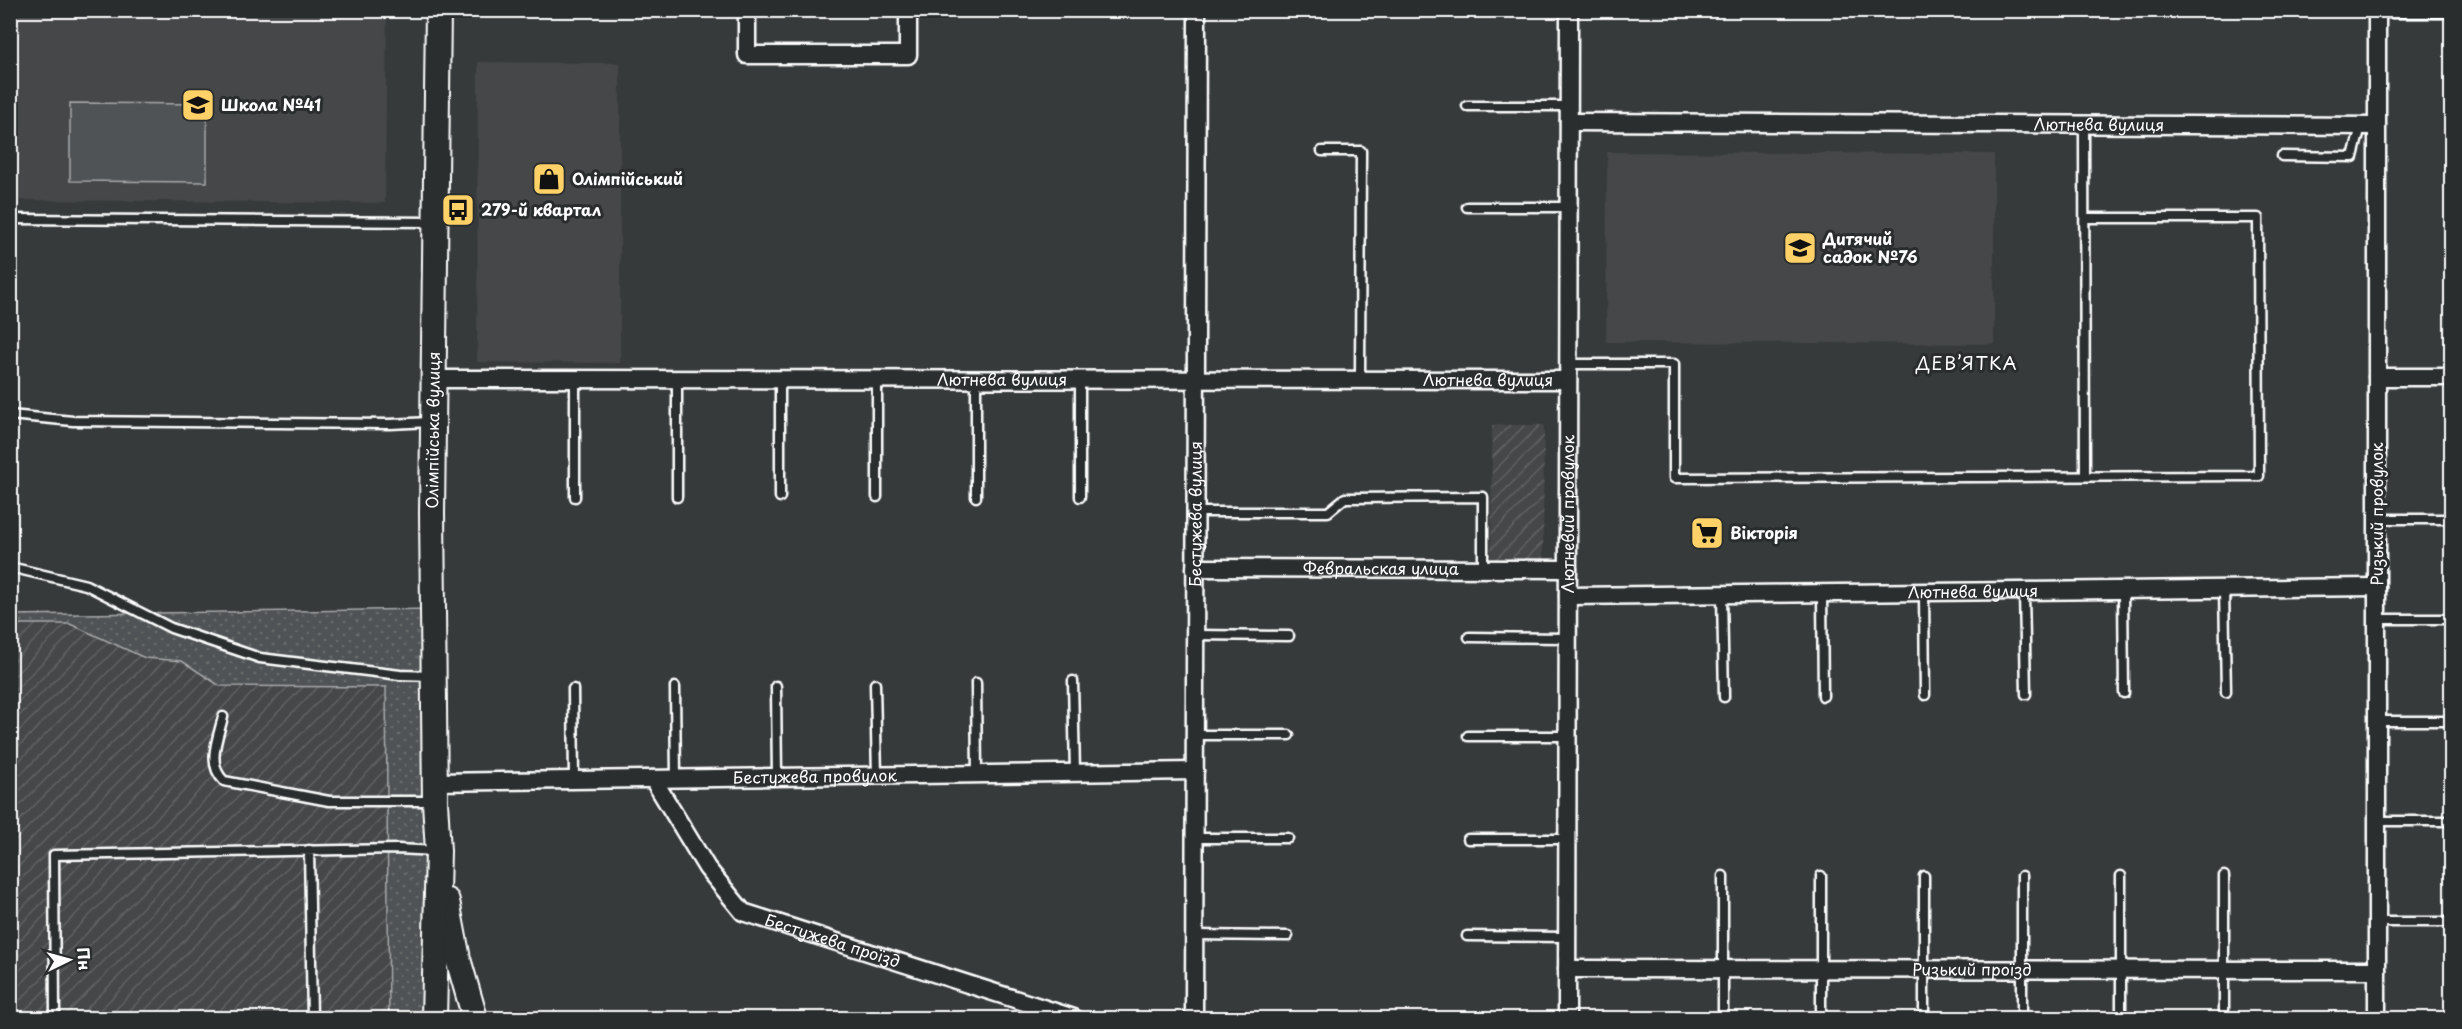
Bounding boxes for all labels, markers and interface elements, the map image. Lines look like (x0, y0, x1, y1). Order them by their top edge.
school or university icon: Школа №41 (180, 87, 216, 123)
place label: Школа №41 (221, 92, 321, 116)
street label: Лютнева вулиця (2034, 111, 2164, 136)
shop icon: Олімпійський (531, 161, 567, 197)
place label: Олімпійський (572, 166, 683, 190)
bus stop icon: 279-й квартал (440, 192, 476, 228)
place label: 279-й квартал (481, 197, 601, 221)
place label: Дитячий садок №76 (1822, 226, 1917, 268)
school or university icon: Дитячий садок №76 (1782, 230, 1818, 266)
district label: ДЕВ’ЯТКА (1915, 349, 2018, 376)
street label: Олімпійська вулиця (419, 351, 445, 509)
street label: Лютнева вулиця (937, 366, 1067, 391)
street label: Лютнева вулиця (1423, 367, 1553, 391)
street label: Лютневий провулок (1555, 434, 1579, 593)
street label: Бестужева вулиця (1182, 441, 1207, 587)
street label: Ризький провулок (2364, 442, 2388, 586)
supermarket icon: Вікторія (1689, 515, 1725, 551)
place label: Вікторія (1730, 520, 1798, 544)
street label: Февральская улица (1303, 555, 1459, 580)
street label: Лютнева вулиця (1908, 578, 2038, 603)
street label: Бестужева провулок (733, 762, 898, 789)
street label: Бестужева проїзд (762, 907, 904, 973)
north arrow (39, 930, 99, 990)
text: Пн (72, 946, 98, 971)
street label: Ризький проїзд (1912, 956, 2032, 981)

